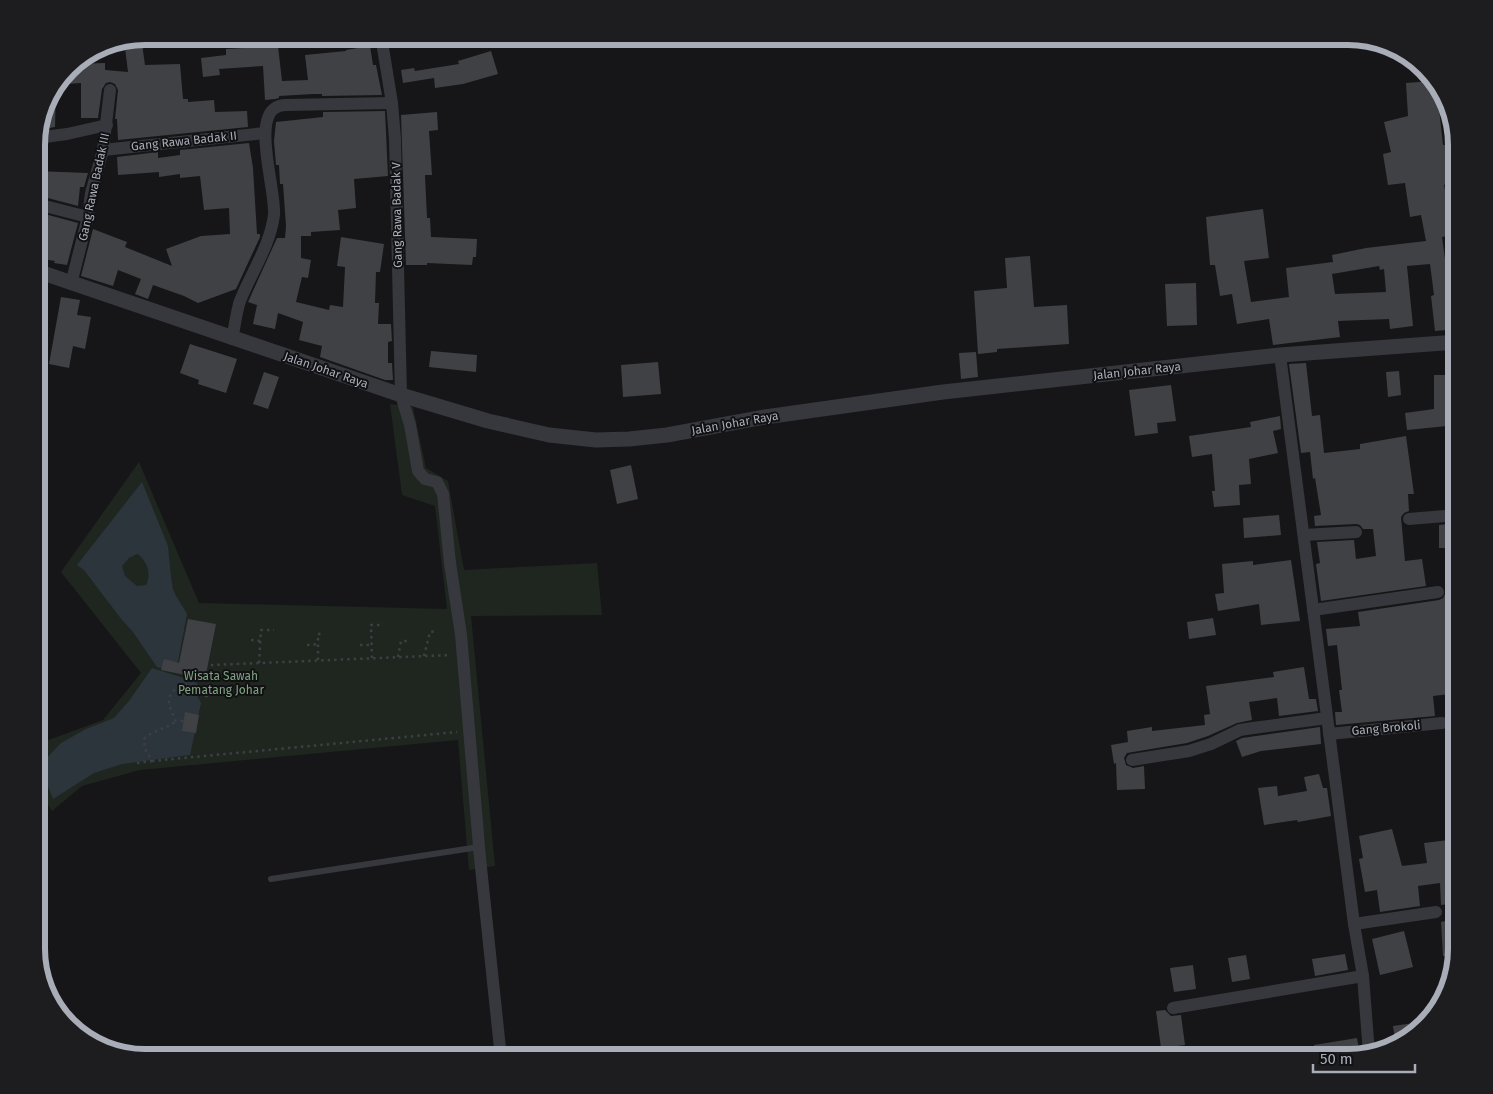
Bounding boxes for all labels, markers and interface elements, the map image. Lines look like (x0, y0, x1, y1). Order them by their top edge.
street label: Gang Rawa Badak II (130, 128, 238, 154)
street label: Gang Rawa Badak III (76, 132, 112, 242)
street label: Gang Rawa Badak V (389, 162, 405, 268)
street label: Jalan Johar Raya (282, 349, 370, 391)
street label: Jalan Johar Raya (1092, 359, 1182, 383)
street label: Jalan Johar Raya (690, 408, 780, 438)
park label: Wisata Sawah Pematang Johar (178, 669, 264, 697)
street label: Gang Brokoli (1351, 718, 1421, 738)
scale bar (1313, 1042, 1416, 1074)
text: 50 m (1320, 1050, 1353, 1068)

